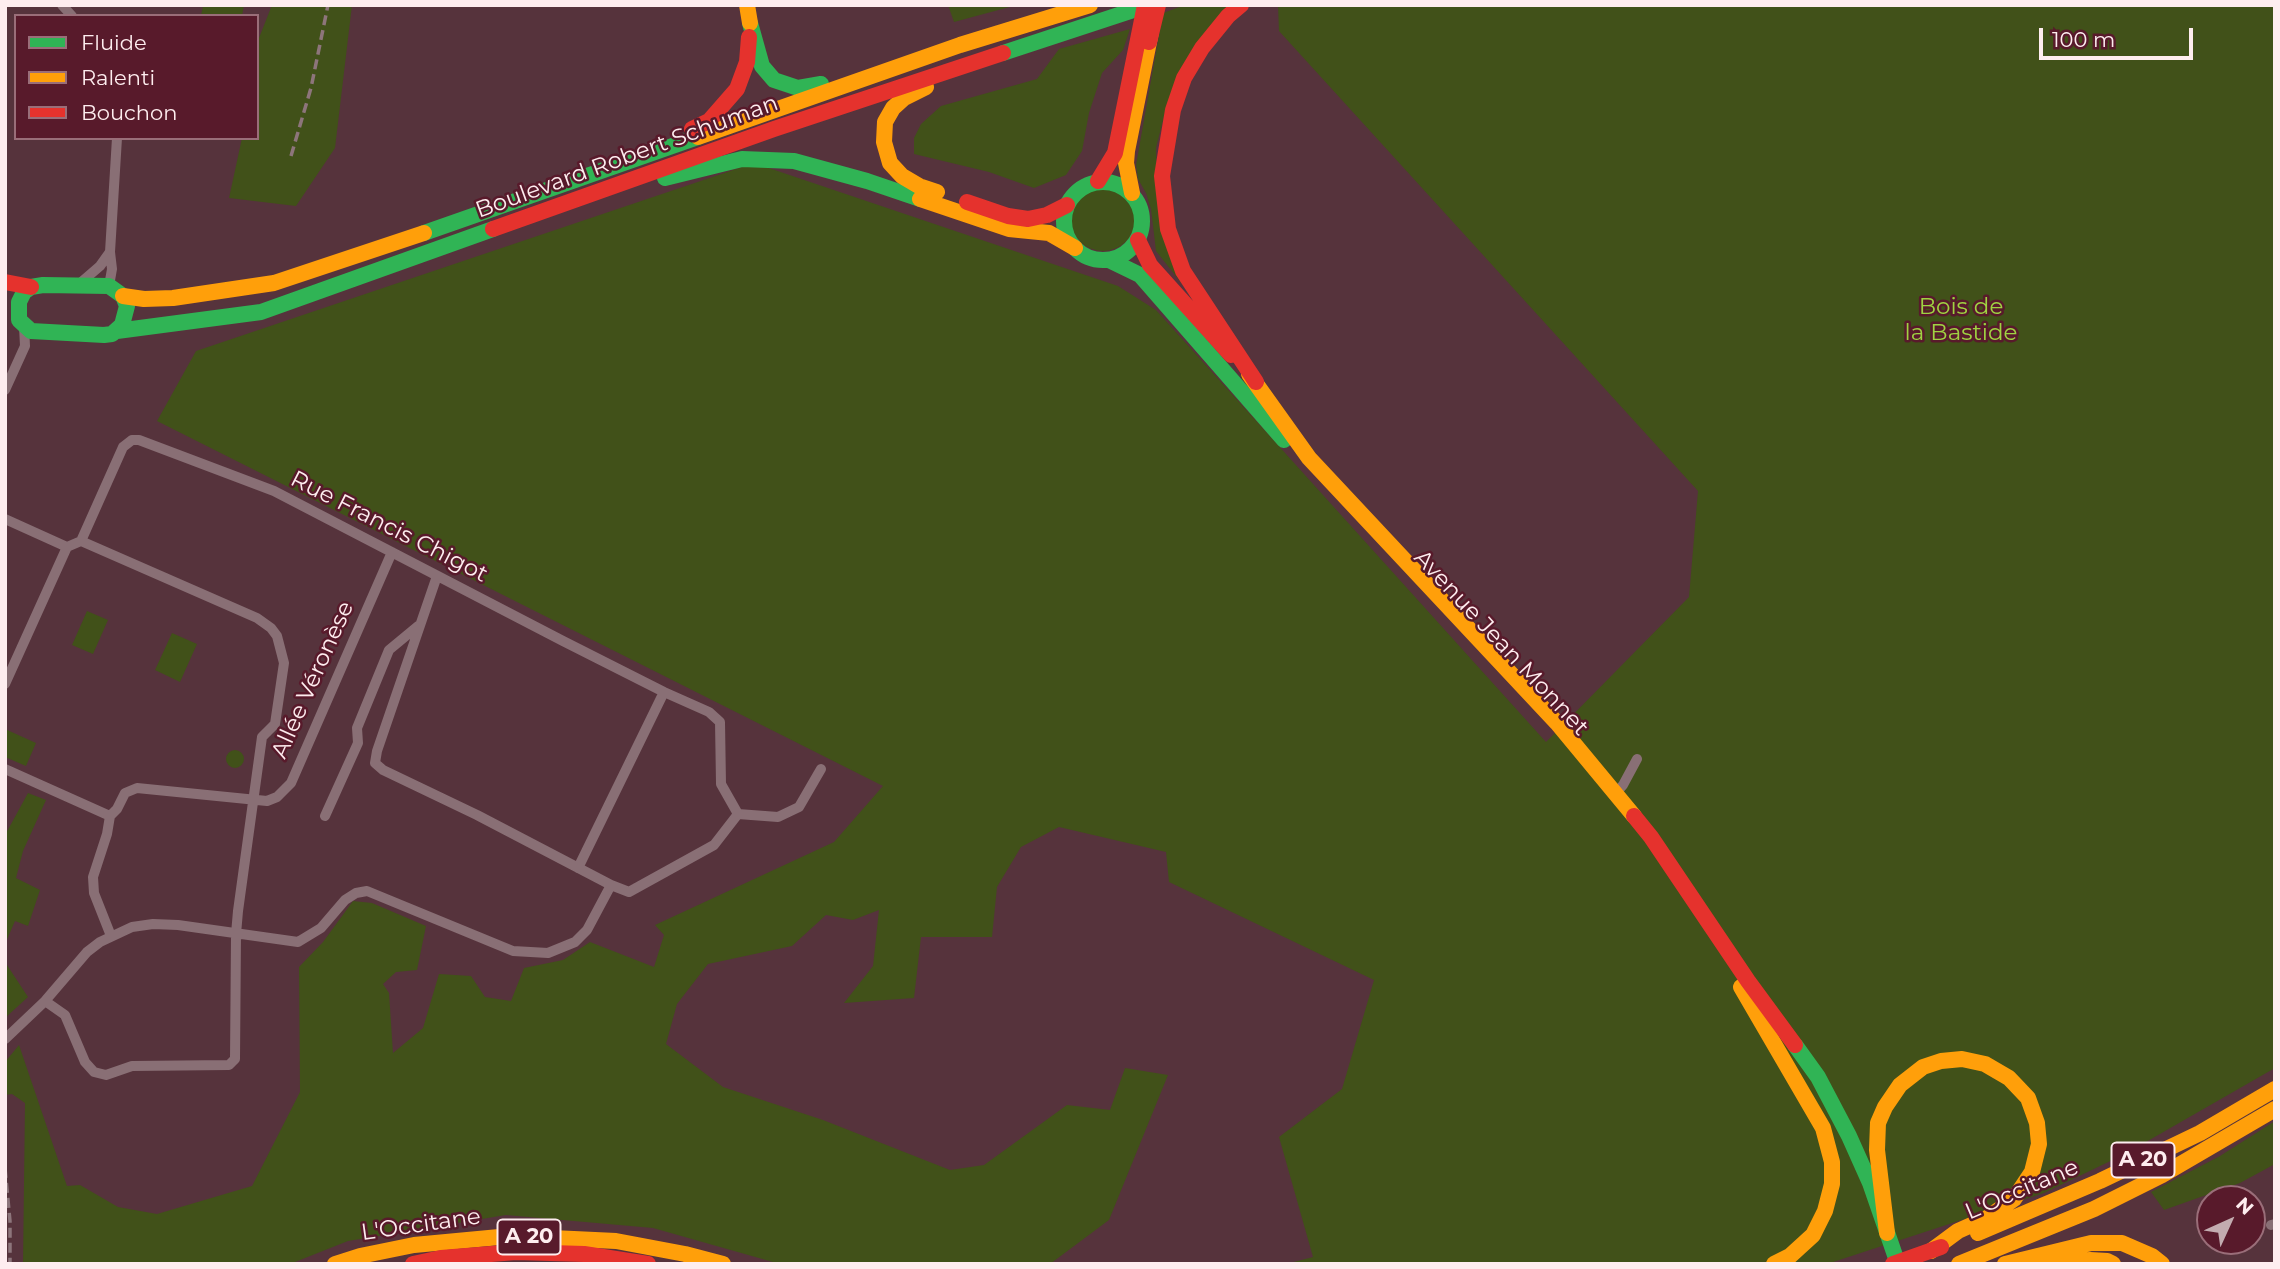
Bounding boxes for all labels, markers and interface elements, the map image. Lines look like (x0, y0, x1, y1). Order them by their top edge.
legend (14, 14, 259, 140)
scale bar (2042, 14, 2196, 58)
text: 100 m (2052, 27, 2115, 52)
text: Fluide (81, 30, 147, 55)
text: Ralenti (81, 65, 155, 90)
street label: Boulevard Robert Schuman (472, 89, 782, 225)
text: Bouchon (81, 100, 177, 125)
park label: Bois de la Bastide (1905, 293, 2017, 347)
street label: Rue Francis Chigot (286, 465, 492, 589)
street label: Avenue Jean Monnet (1408, 544, 1594, 742)
street label: Allée Véronèse (266, 597, 360, 763)
road number: A 20 (2112, 1142, 2174, 1178)
street label: L'Occitane (1961, 1154, 2083, 1226)
north arrow (2196, 1185, 2266, 1255)
text: N (2231, 1193, 2258, 1220)
street label: L'Occitane (359, 1203, 483, 1247)
road number: A 20 (498, 1220, 560, 1254)

